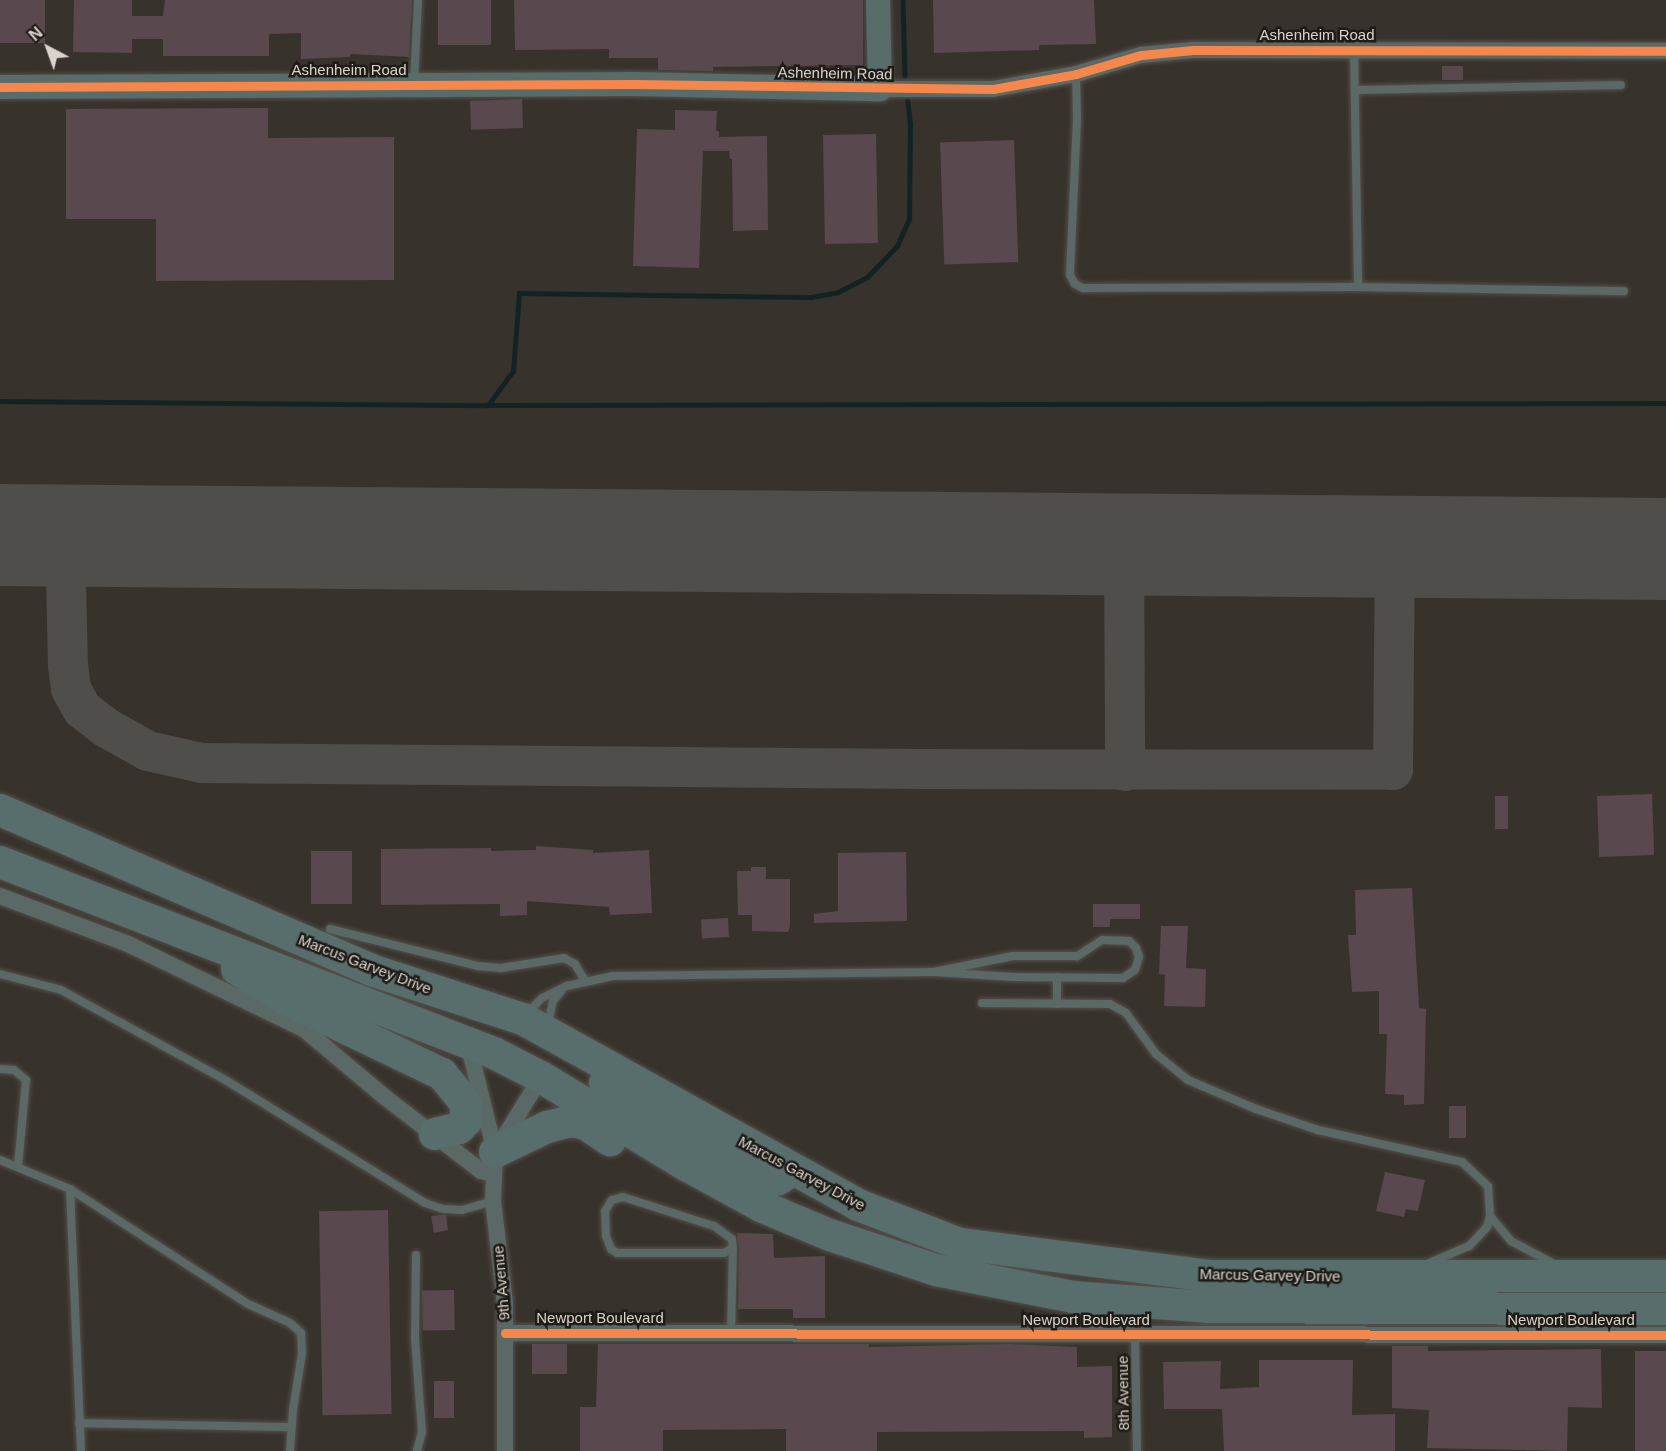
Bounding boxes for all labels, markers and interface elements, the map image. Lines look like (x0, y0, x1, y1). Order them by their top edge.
north arrow (18, 18, 78, 78)
text: N (26, 24, 46, 44)
street label: Ashenheim Road (1259, 26, 1375, 44)
street label: Ashenheim Road (291, 61, 407, 79)
street label: Ashenheim Road (777, 63, 893, 83)
street label: Marcus Garvey Drive (296, 930, 434, 998)
street label: Marcus Garvey Drive (736, 1132, 868, 1214)
street label: 9th Avenue (489, 1245, 513, 1321)
street label: Marcus Garvey Drive (1199, 1265, 1341, 1285)
street label: Newport Boulevard (536, 1309, 664, 1327)
street label: Newport Boulevard (1022, 1311, 1150, 1329)
street label: Newport Boulevard (1507, 1311, 1635, 1329)
street label: 8th Avenue (1113, 1355, 1133, 1431)

